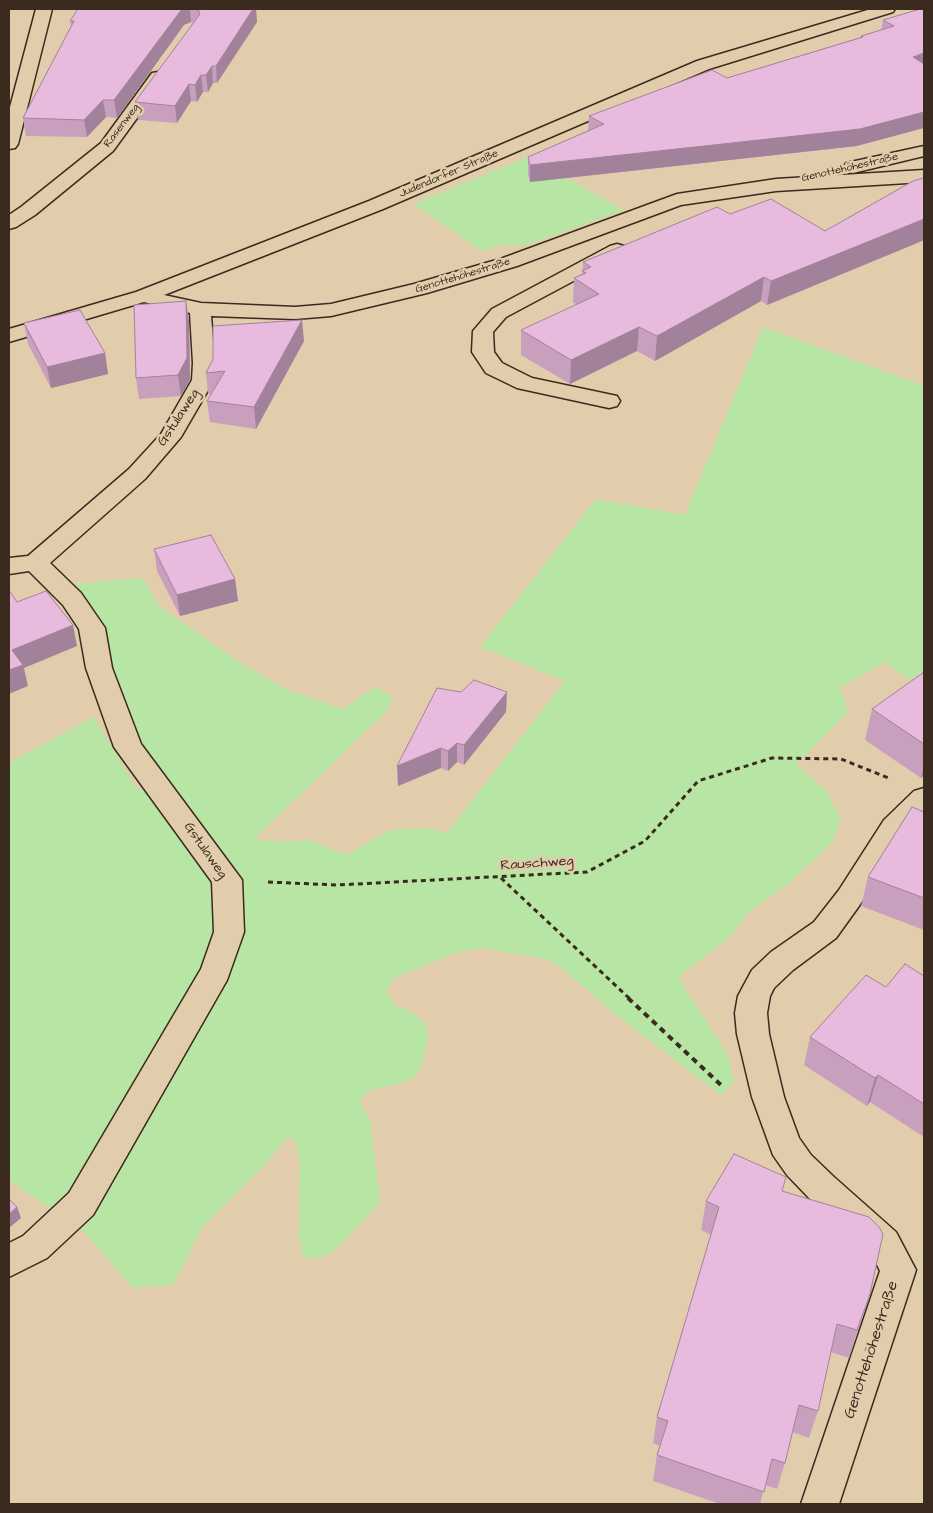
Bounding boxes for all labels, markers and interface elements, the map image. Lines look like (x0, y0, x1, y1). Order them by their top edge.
street label: Rasenweg (101, 102, 143, 150)
street label: Judendorfer Straße (397, 147, 501, 201)
street label: Genottehöhestraße (801, 150, 899, 186)
street label: Genottehöhestraße (414, 255, 512, 297)
street label: Gstulaweg (154, 386, 204, 450)
street label: Gstulaweg (179, 820, 231, 882)
street label: Rauschweg (500, 853, 574, 875)
street label: Genottehöhestraße (841, 1279, 903, 1421)

